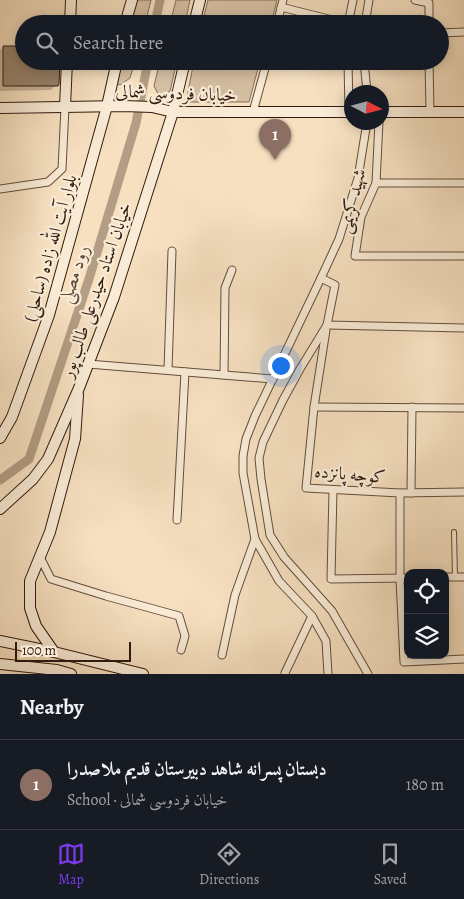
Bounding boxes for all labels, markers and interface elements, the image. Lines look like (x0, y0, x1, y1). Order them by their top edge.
search box (15, 15, 449, 70)
icon: search (33, 29, 61, 57)
text: Search here (73, 30, 163, 56)
street label: خیابان فردوسی شمالی (115, 79, 237, 108)
north arrow (344, 85, 389, 130)
pin: 1 (259, 119, 291, 160)
street label: شهید کریمی (332, 166, 372, 236)
street label: بلوار آیت الله زاده (ساحلی) (16, 171, 83, 325)
street label: خیابان استاد حیدرعلی طالب پور (54, 199, 138, 383)
water label: رود مصلی (52, 241, 97, 307)
your location (268, 353, 294, 379)
street label: کوچه پانزده (313, 459, 387, 490)
map controls (404, 569, 449, 659)
button: locate (404, 569, 449, 614)
button: layers (404, 614, 449, 659)
scale bar (15, 639, 131, 662)
text: 100 m (22, 641, 56, 660)
text: Nearby (20, 693, 83, 721)
text: دبستان پسرانه شاهد دبیرستان قدیم ملاصدرا (67, 756, 327, 782)
text: 1 (33, 774, 39, 796)
text: 180 m (406, 774, 444, 796)
text: School · خیابان فردوسی شمالی (67, 789, 227, 811)
tab: Map (57, 840, 85, 889)
tab: Directions (199, 840, 259, 889)
tab: Saved (374, 840, 407, 889)

